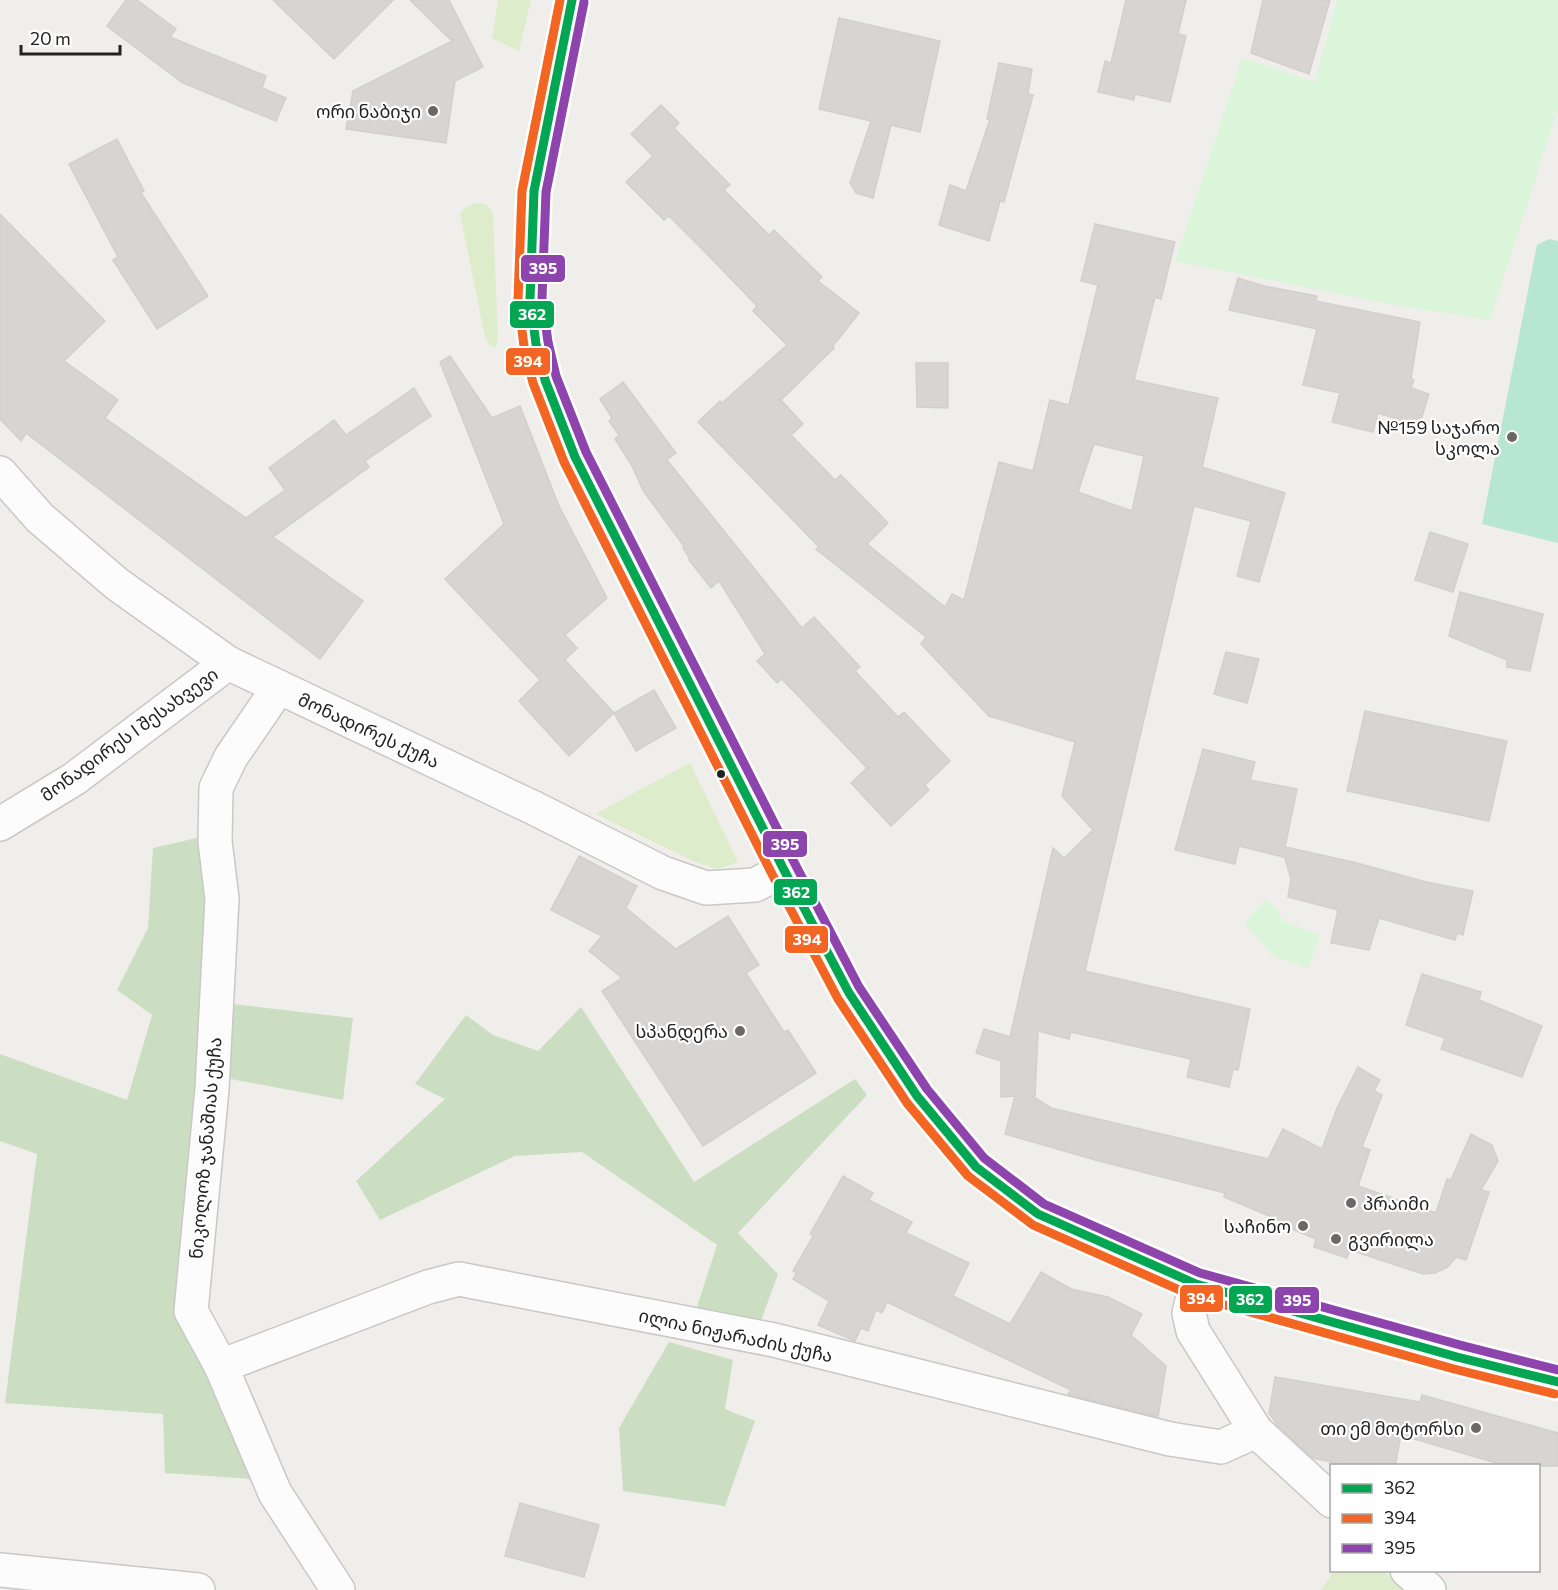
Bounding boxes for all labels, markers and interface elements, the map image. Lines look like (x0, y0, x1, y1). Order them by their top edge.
scale bar (21, 18, 120, 56)
text: 20 m (30, 27, 71, 49)
place label: ორი ნაბიჯი (316, 100, 421, 123)
marker: ორი ნაბიჯი (426, 104, 440, 118)
line badge: 395 (520, 254, 566, 283)
text: 395 (529, 258, 557, 277)
line badge: 362 (509, 300, 555, 329)
text: 362 (518, 304, 546, 323)
line badge: 394 (505, 347, 551, 376)
text: 394 (513, 351, 543, 370)
place label: №159 საჯარო სკოლა (1377, 416, 1500, 460)
marker: №159 საჯარო სკოლა (1505, 430, 1519, 444)
street label: მონადირეს I შესახვევი (36, 662, 223, 807)
street label: მონადირეს ქუჩა (294, 688, 443, 773)
unlabelled marker (715, 768, 727, 780)
line badge: 395 (762, 830, 808, 858)
text: 395 (771, 834, 799, 853)
line badge: 362 (773, 878, 818, 906)
text: 362 (782, 882, 810, 901)
line badge: 394 (784, 925, 829, 954)
text: 394 (792, 929, 822, 948)
place label: სპანდერა (635, 1020, 728, 1043)
marker: სპანდერა (733, 1024, 747, 1038)
street label: ნიკოლოზ ჯანაშიას ქუჩა (184, 1036, 227, 1260)
place label: პრაიმი (1363, 1192, 1429, 1214)
marker: პრაიმი (1344, 1196, 1358, 1210)
place label: საჩინო (1224, 1215, 1291, 1237)
marker: საჩინო (1296, 1219, 1310, 1233)
place label: გვირილა (1348, 1228, 1434, 1251)
marker: გვირილა (1329, 1232, 1343, 1246)
line badge: 394 (1179, 1284, 1224, 1313)
line badge: 362 (1228, 1285, 1273, 1314)
line badge: 395 (1274, 1286, 1320, 1314)
text: 394 (1186, 1288, 1216, 1307)
text: 362 (1236, 1289, 1264, 1308)
text: 395 (1283, 1290, 1311, 1309)
street label: ილია ნიჟარაძის ქუჩა (637, 1304, 835, 1367)
place label: თი ემ მოტორსი (1320, 1417, 1464, 1440)
marker: თი ემ მოტორსი (1469, 1421, 1483, 1435)
legend (1330, 1464, 1540, 1572)
text: 362 (1384, 1476, 1415, 1498)
text: 394 (1384, 1506, 1416, 1528)
text: 395 (1384, 1536, 1416, 1558)

